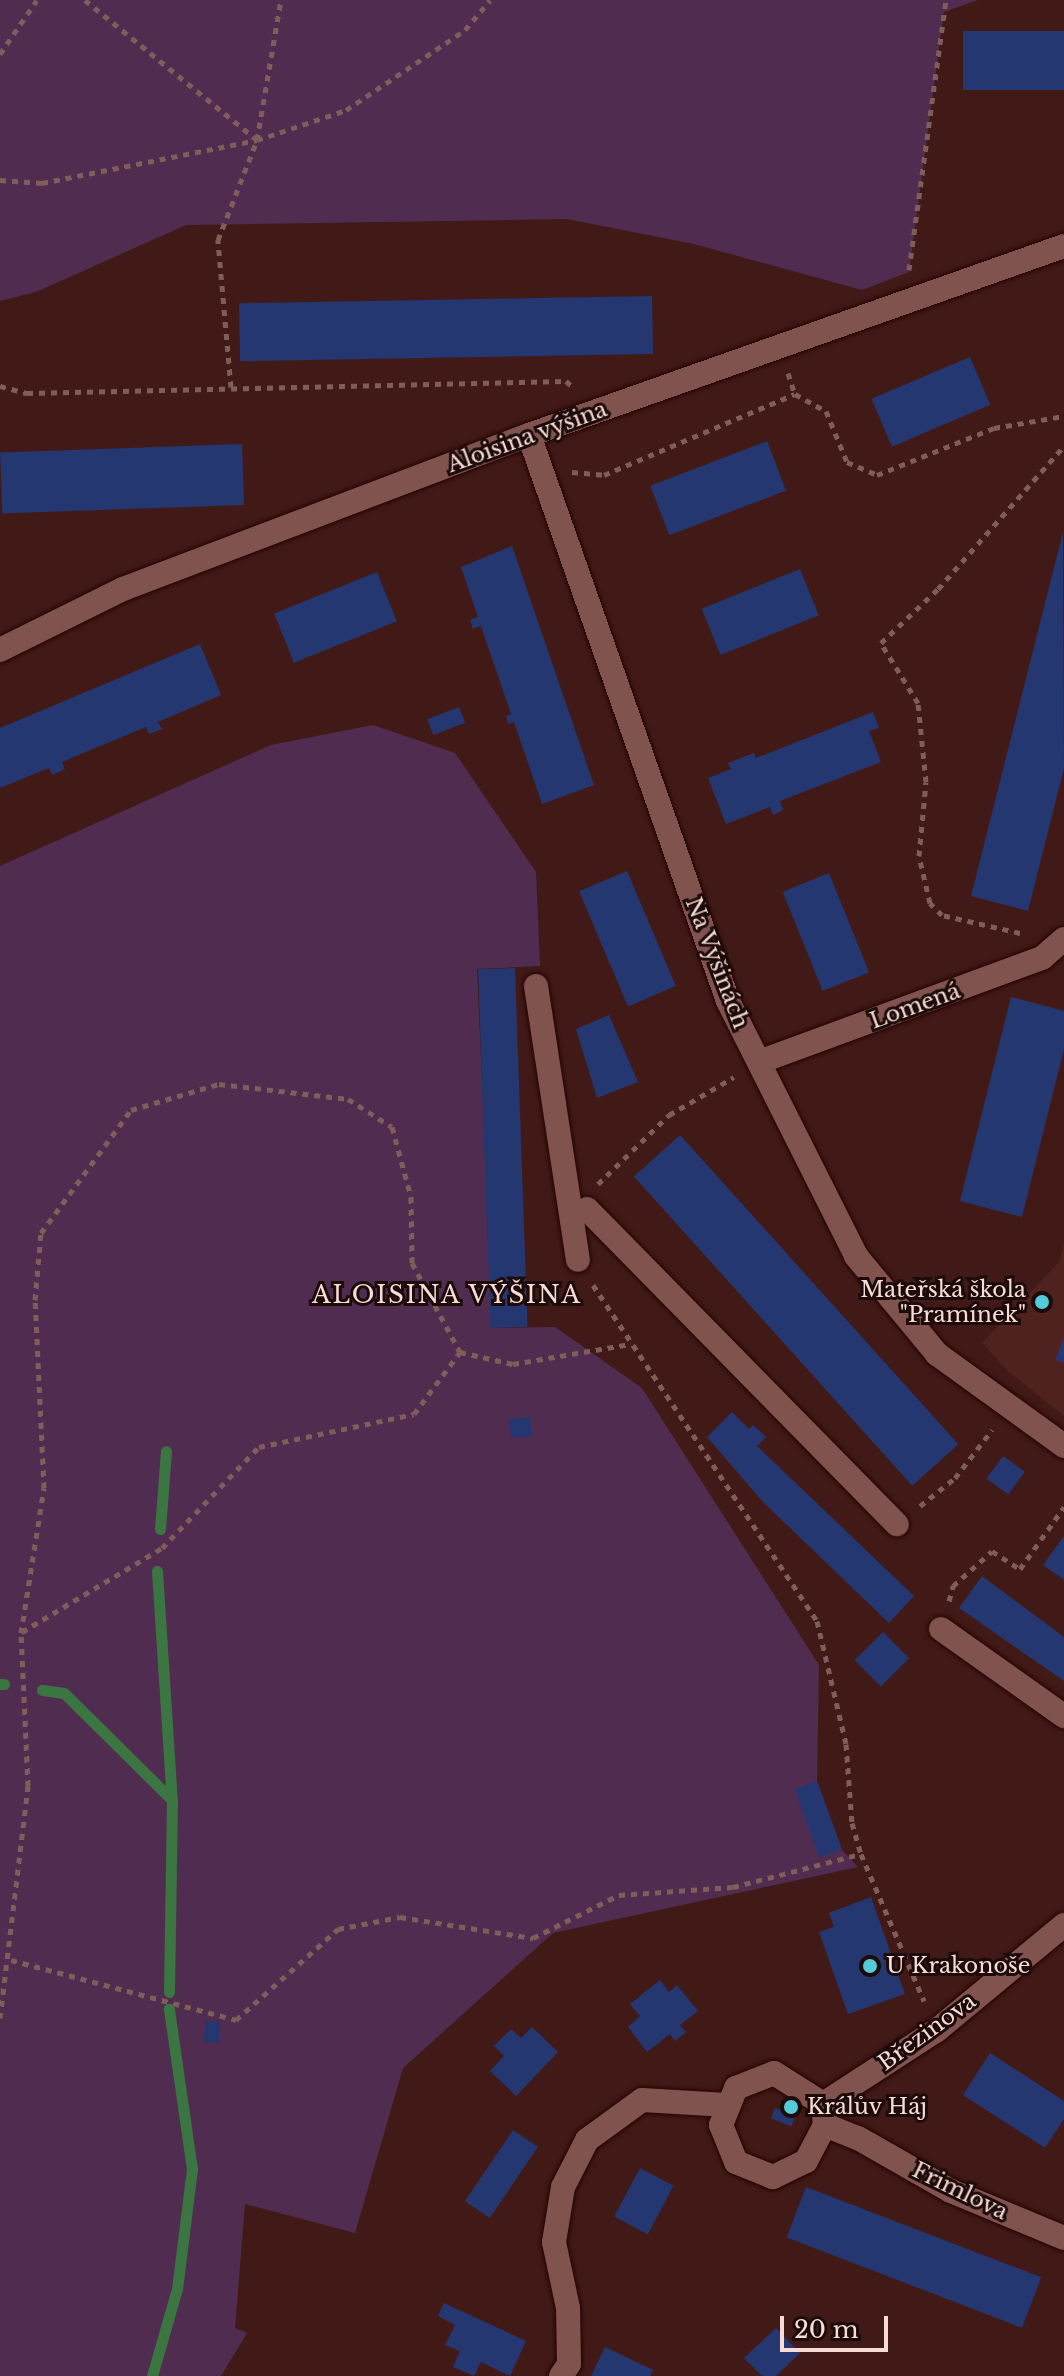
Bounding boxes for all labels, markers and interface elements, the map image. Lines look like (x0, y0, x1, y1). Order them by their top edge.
street label: Aloisina výšina (443, 396, 611, 478)
street label: Na Výšinách (680, 893, 754, 1033)
street label: Lomená (866, 978, 964, 1034)
place label: Mateřská škola "Pramínek" (860, 1276, 1026, 1328)
district label: ALOISINA VÝŠINA (311, 1281, 583, 1309)
marker: Mateřská škola "Pramínek" (1033, 1293, 1051, 1311)
place label: U Krakonoše (886, 1953, 1030, 1979)
marker: U Krakonoše (861, 1957, 879, 1975)
street label: Březinova (873, 1988, 981, 2076)
place label: Králův Háj (807, 2094, 928, 2120)
marker: Králův Háj (782, 2098, 800, 2116)
street label: Frimlova (908, 2157, 1012, 2225)
scale bar (784, 2300, 892, 2350)
text: 20 m (794, 2315, 859, 2344)

